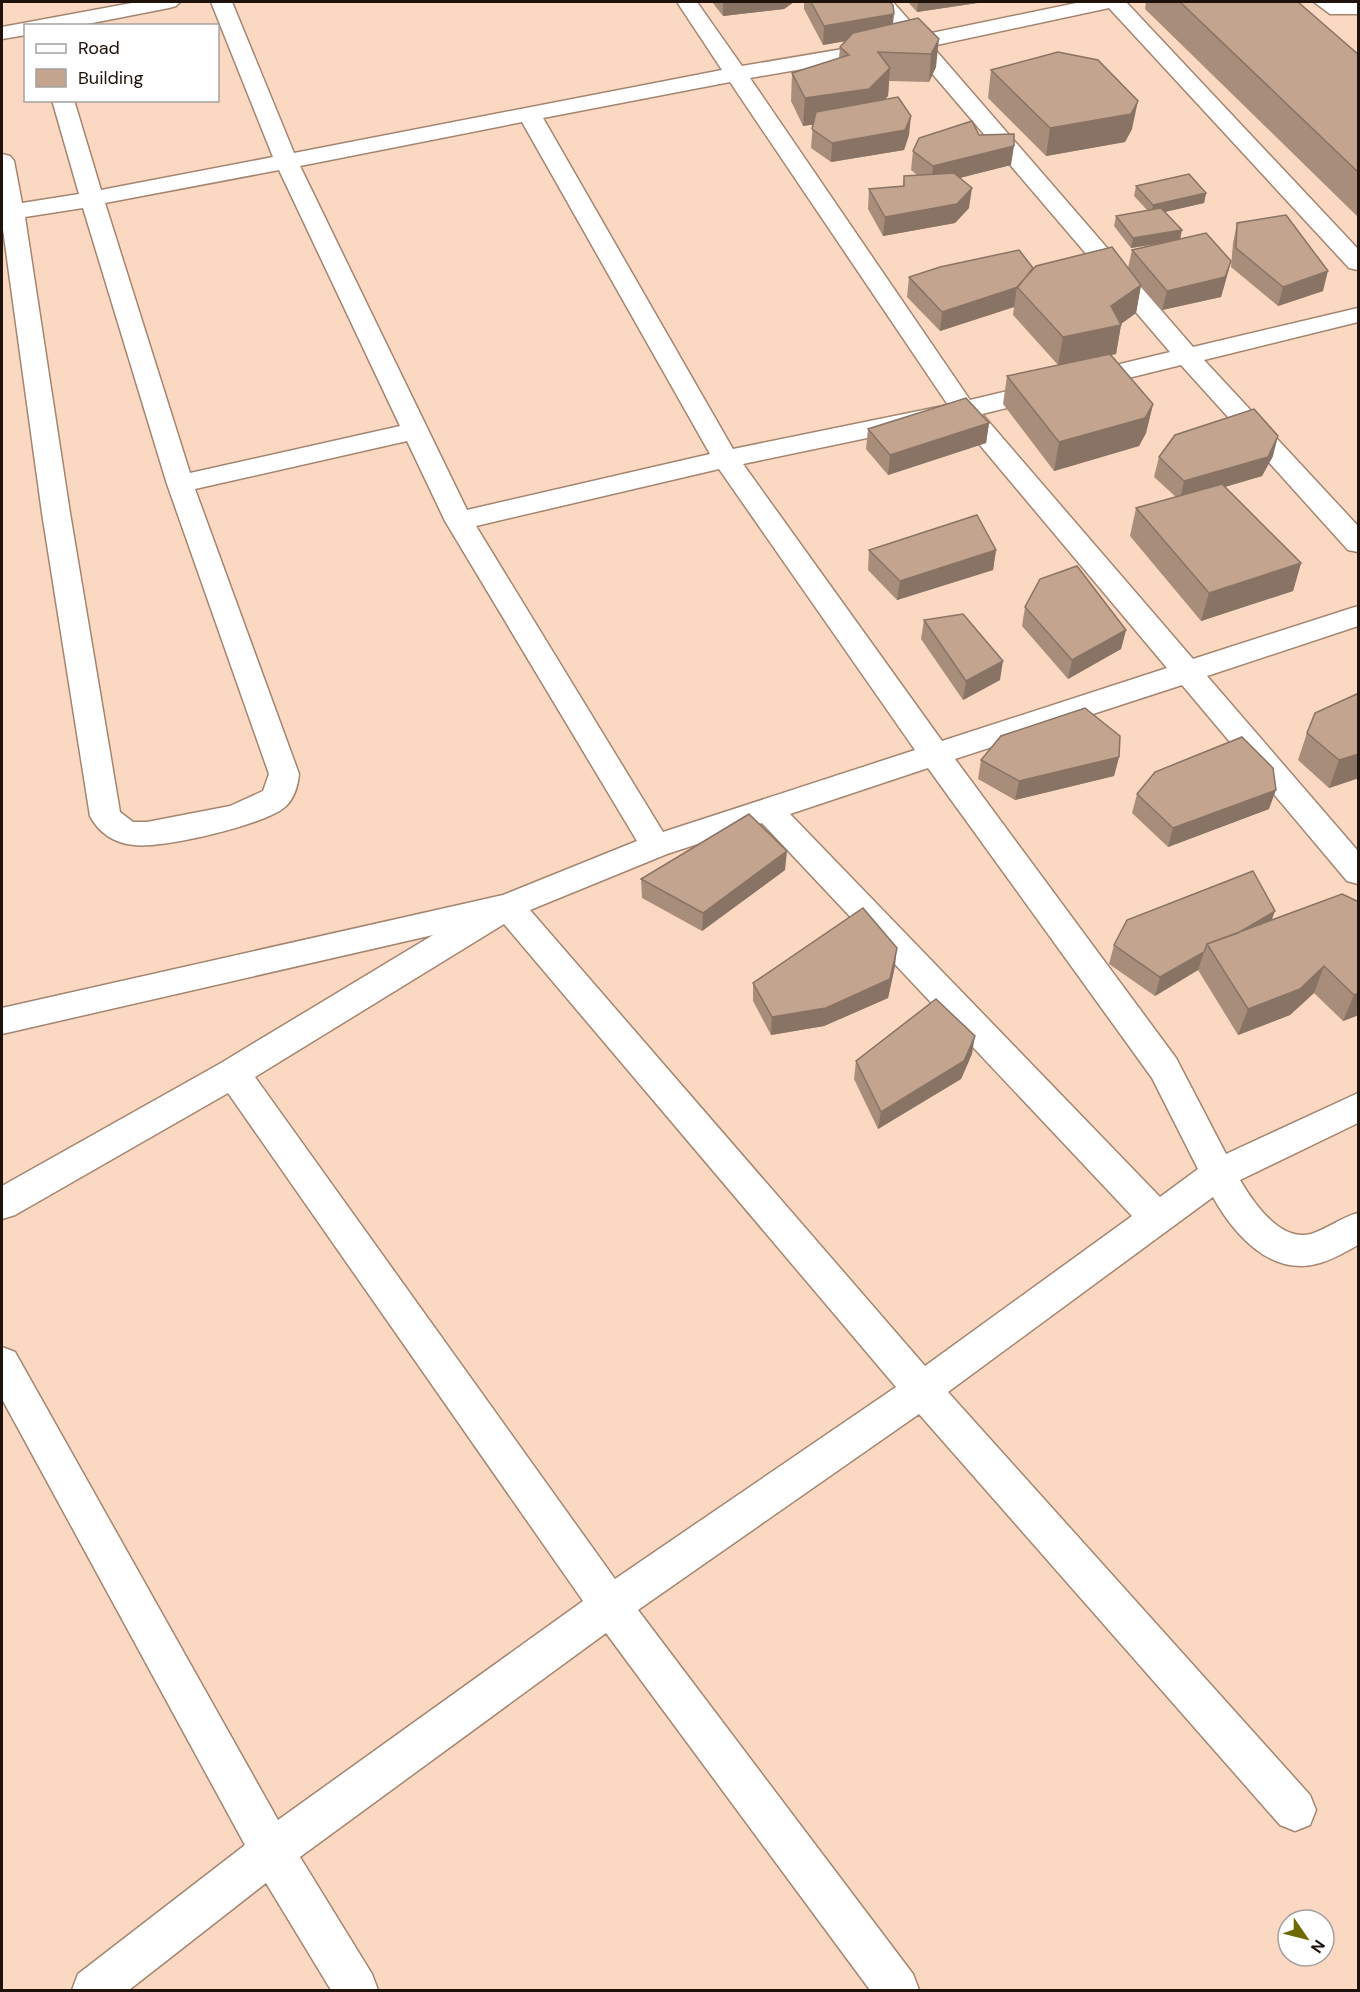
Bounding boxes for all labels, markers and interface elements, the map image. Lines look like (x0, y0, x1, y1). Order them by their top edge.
legend (24, 24, 219, 102)
text: Road (78, 36, 120, 60)
text: Building (78, 66, 143, 90)
north arrow (1276, 1908, 1336, 1968)
text: N (1306, 1936, 1330, 1957)

